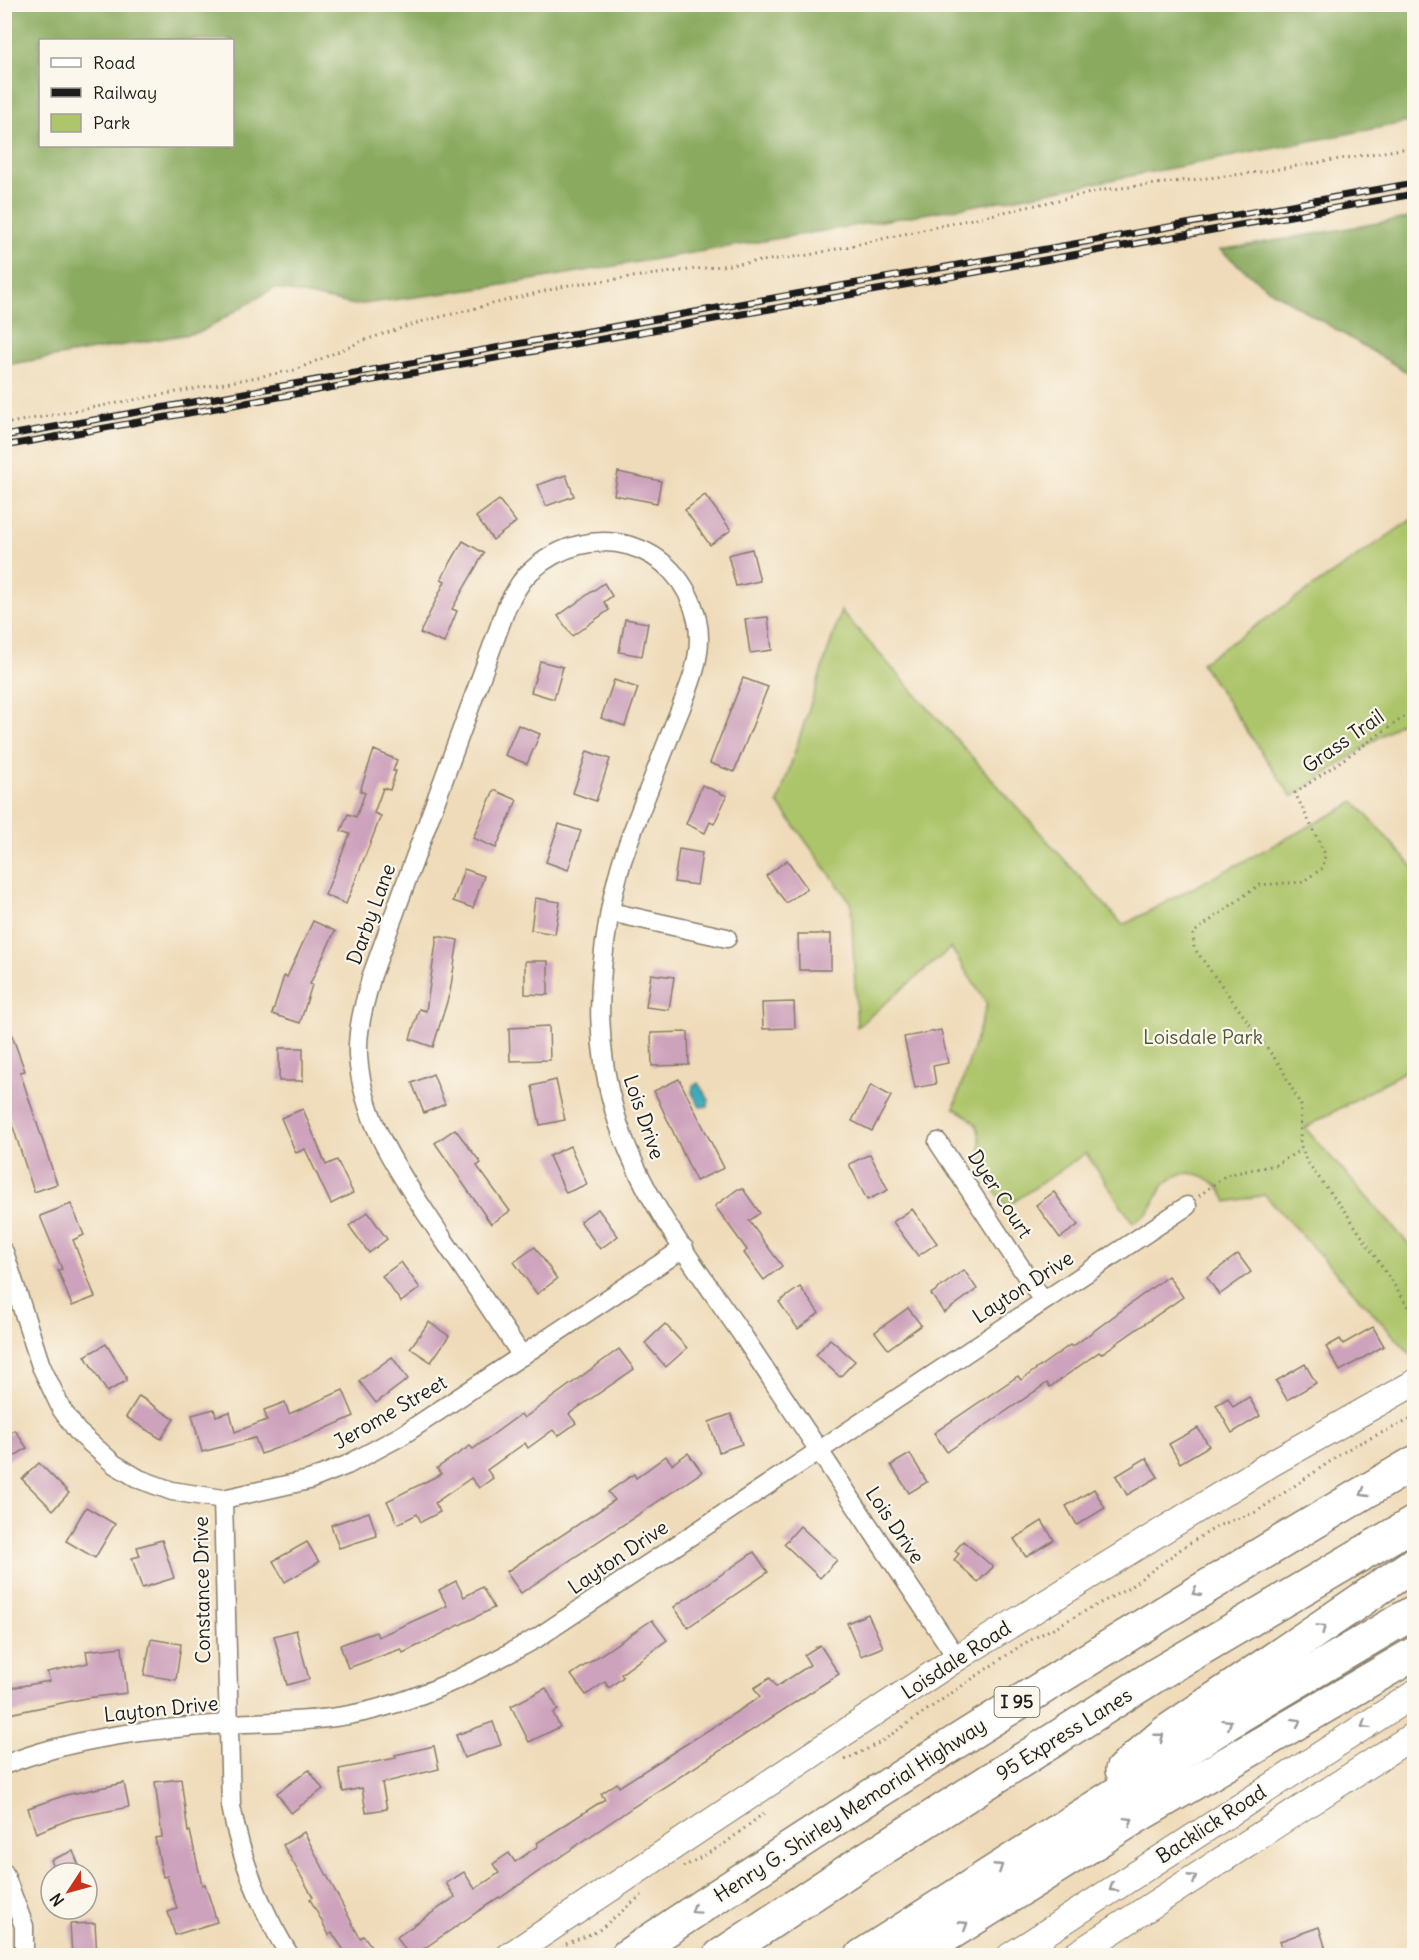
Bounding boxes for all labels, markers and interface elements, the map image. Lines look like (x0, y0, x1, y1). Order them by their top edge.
legend (39, 39, 234, 147)
text: Road (93, 51, 136, 74)
text: Railway (93, 81, 157, 104)
text: Park (93, 111, 130, 134)
street label: Grass Trail (1297, 703, 1388, 778)
street label: Darby Lane (341, 860, 400, 968)
park label: Loisdale Park (1143, 1024, 1263, 1049)
street label: Lois Drive (618, 1071, 671, 1162)
street label: Dyer Court (963, 1145, 1038, 1243)
street label: Layton Drive (968, 1245, 1078, 1328)
street label: Jerome Street (329, 1369, 451, 1454)
street label: Lois Drive (861, 1481, 930, 1568)
one-way arrow (1360, 1486, 1370, 1497)
street label: Layton Drive (563, 1514, 672, 1599)
street label: Constance Drive (188, 1516, 215, 1664)
one-way arrow (1192, 1584, 1202, 1596)
street label: Loisdale Road (896, 1615, 1015, 1704)
one-way arrow (1315, 1624, 1326, 1635)
street label: 95 Express Lanes (991, 1682, 1136, 1785)
road number: I 95 (994, 1687, 1040, 1717)
street label: Layton Drive (102, 1690, 219, 1727)
street label: Henry G. Shirley Memorial Highway (709, 1712, 991, 1907)
one-way arrow (1361, 1717, 1371, 1729)
one-way arrow (1222, 1718, 1232, 1730)
one-way arrow (1291, 1718, 1301, 1730)
one-way arrow (1154, 1734, 1165, 1745)
street label: Backlick Road (1151, 1779, 1270, 1868)
one-way arrow (1123, 1817, 1133, 1829)
north arrow (39, 1861, 99, 1921)
one-way arrow (993, 1863, 1004, 1874)
one-way arrow (1187, 1873, 1197, 1885)
one-way arrow (1109, 1881, 1120, 1892)
text: N (46, 1889, 68, 1910)
one-way arrow (690, 1903, 701, 1914)
one-way arrow (957, 1921, 968, 1932)

